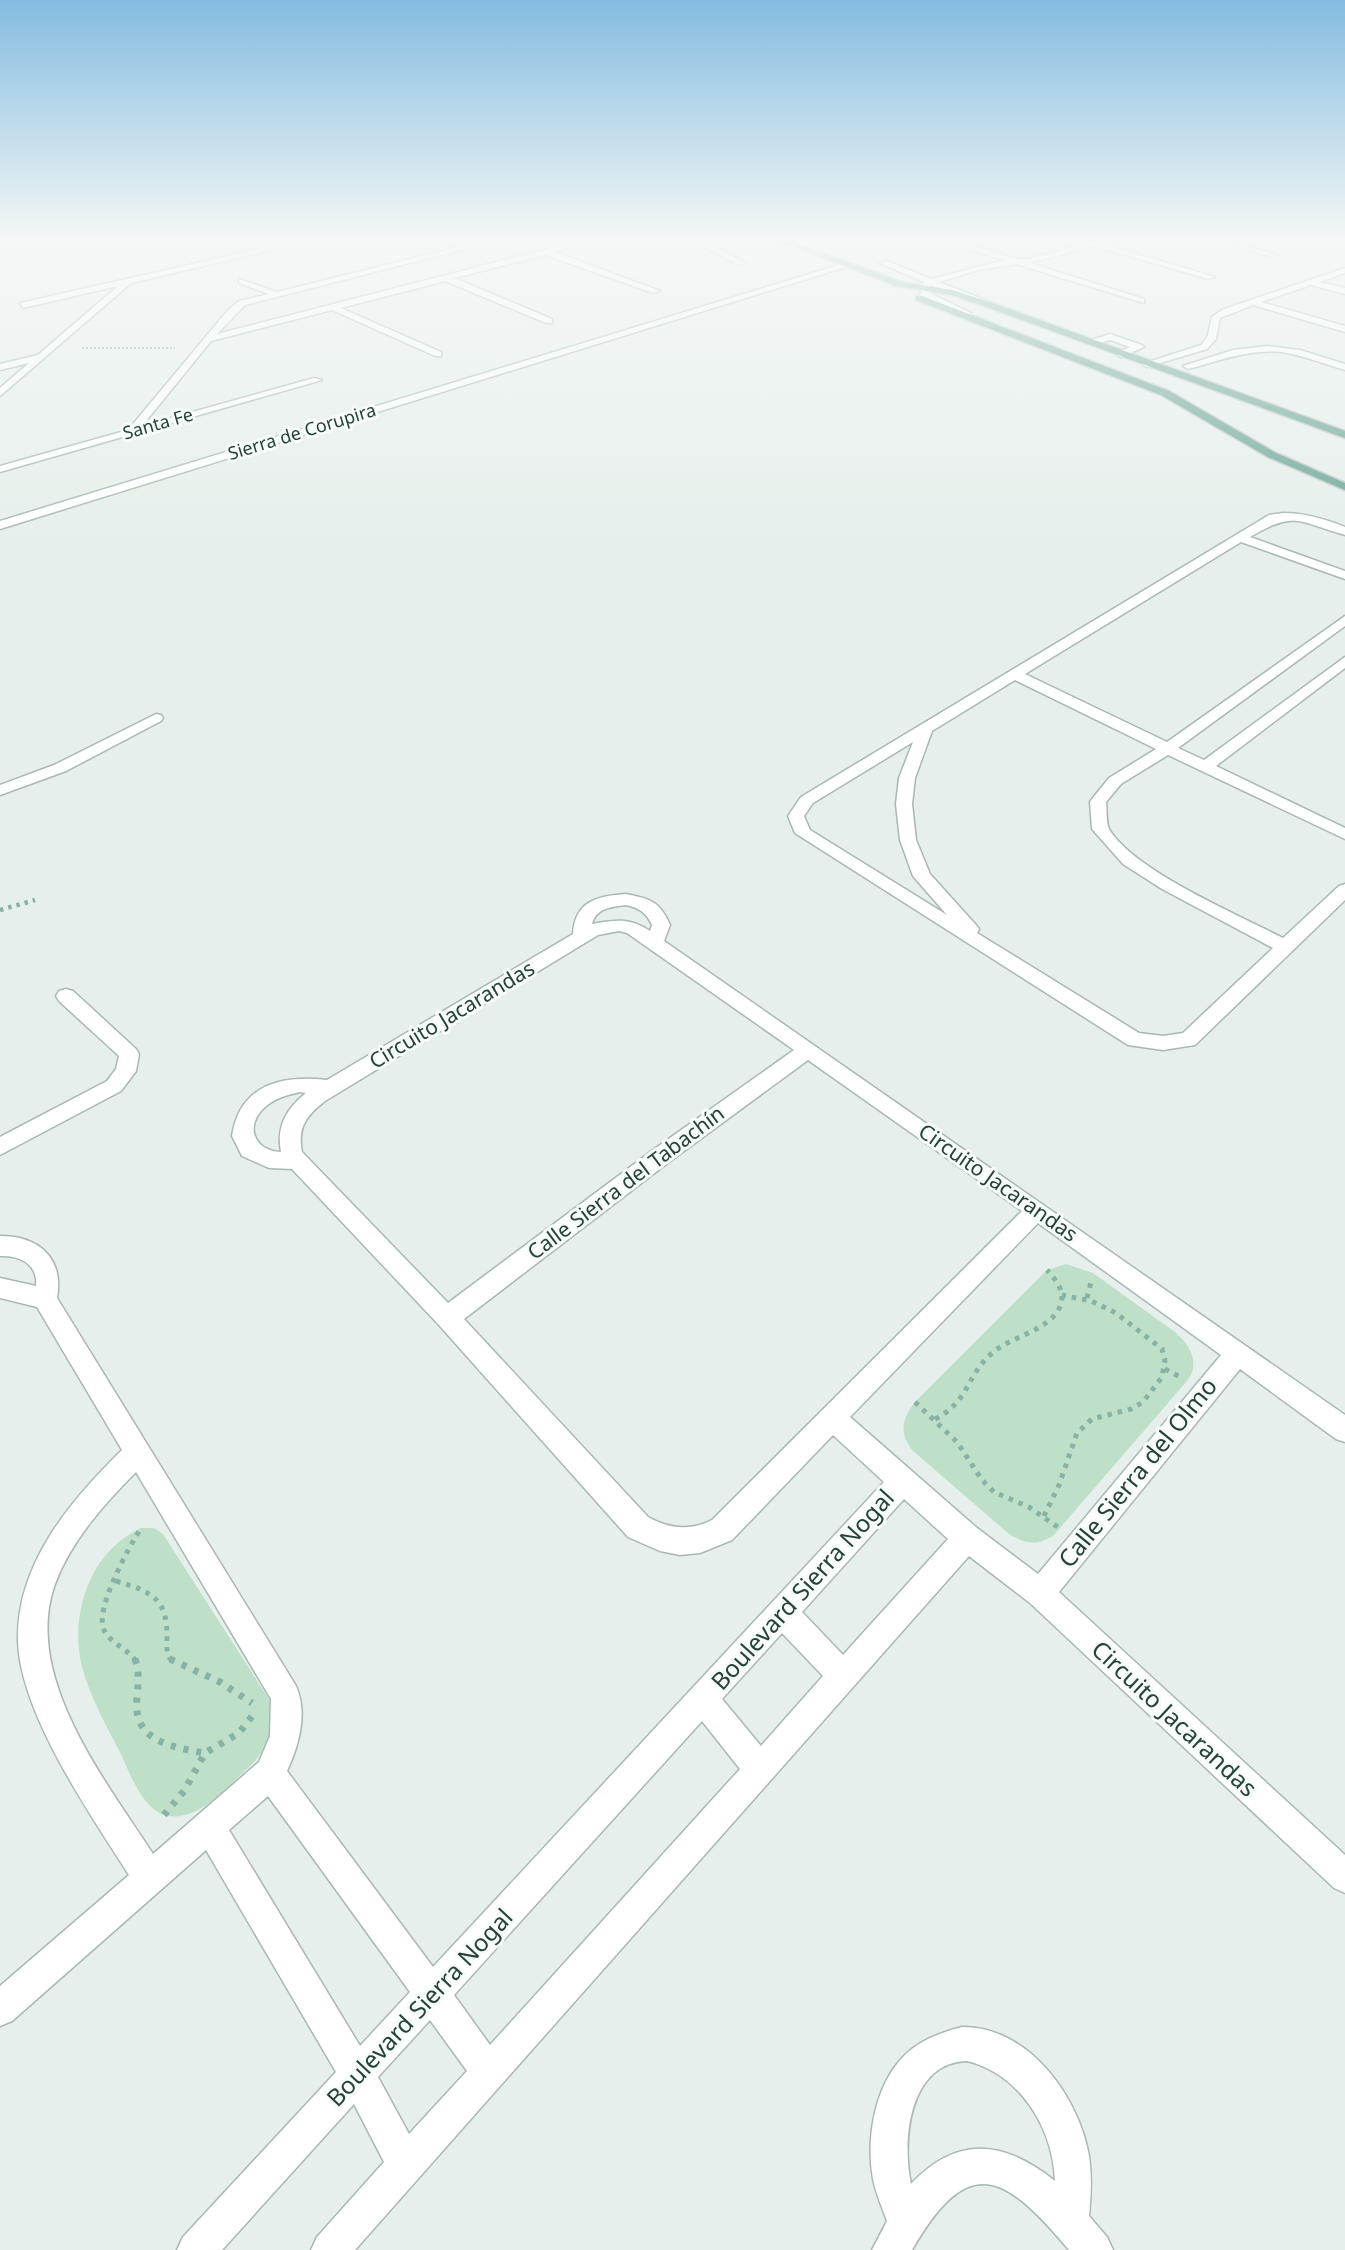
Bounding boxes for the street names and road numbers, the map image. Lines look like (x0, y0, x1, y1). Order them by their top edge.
street label: Sierra de Corupira (225, 397, 379, 465)
street label: Santa Fe (120, 402, 196, 444)
street label: Circuito Jacarandas (364, 954, 539, 1075)
street label: Calle Sierra del Tabachín (521, 1099, 730, 1266)
street label: Circuito Jacarandas (913, 1117, 1084, 1248)
street label: Calle Sierra del Olmo (1050, 1370, 1224, 1574)
street label: Boulevard Sierra Nogal (703, 1482, 901, 1696)
street label: Circuito Jacarandas (1085, 1632, 1265, 1803)
street label: Boulevard Sierra Nogal (318, 1901, 519, 2113)

